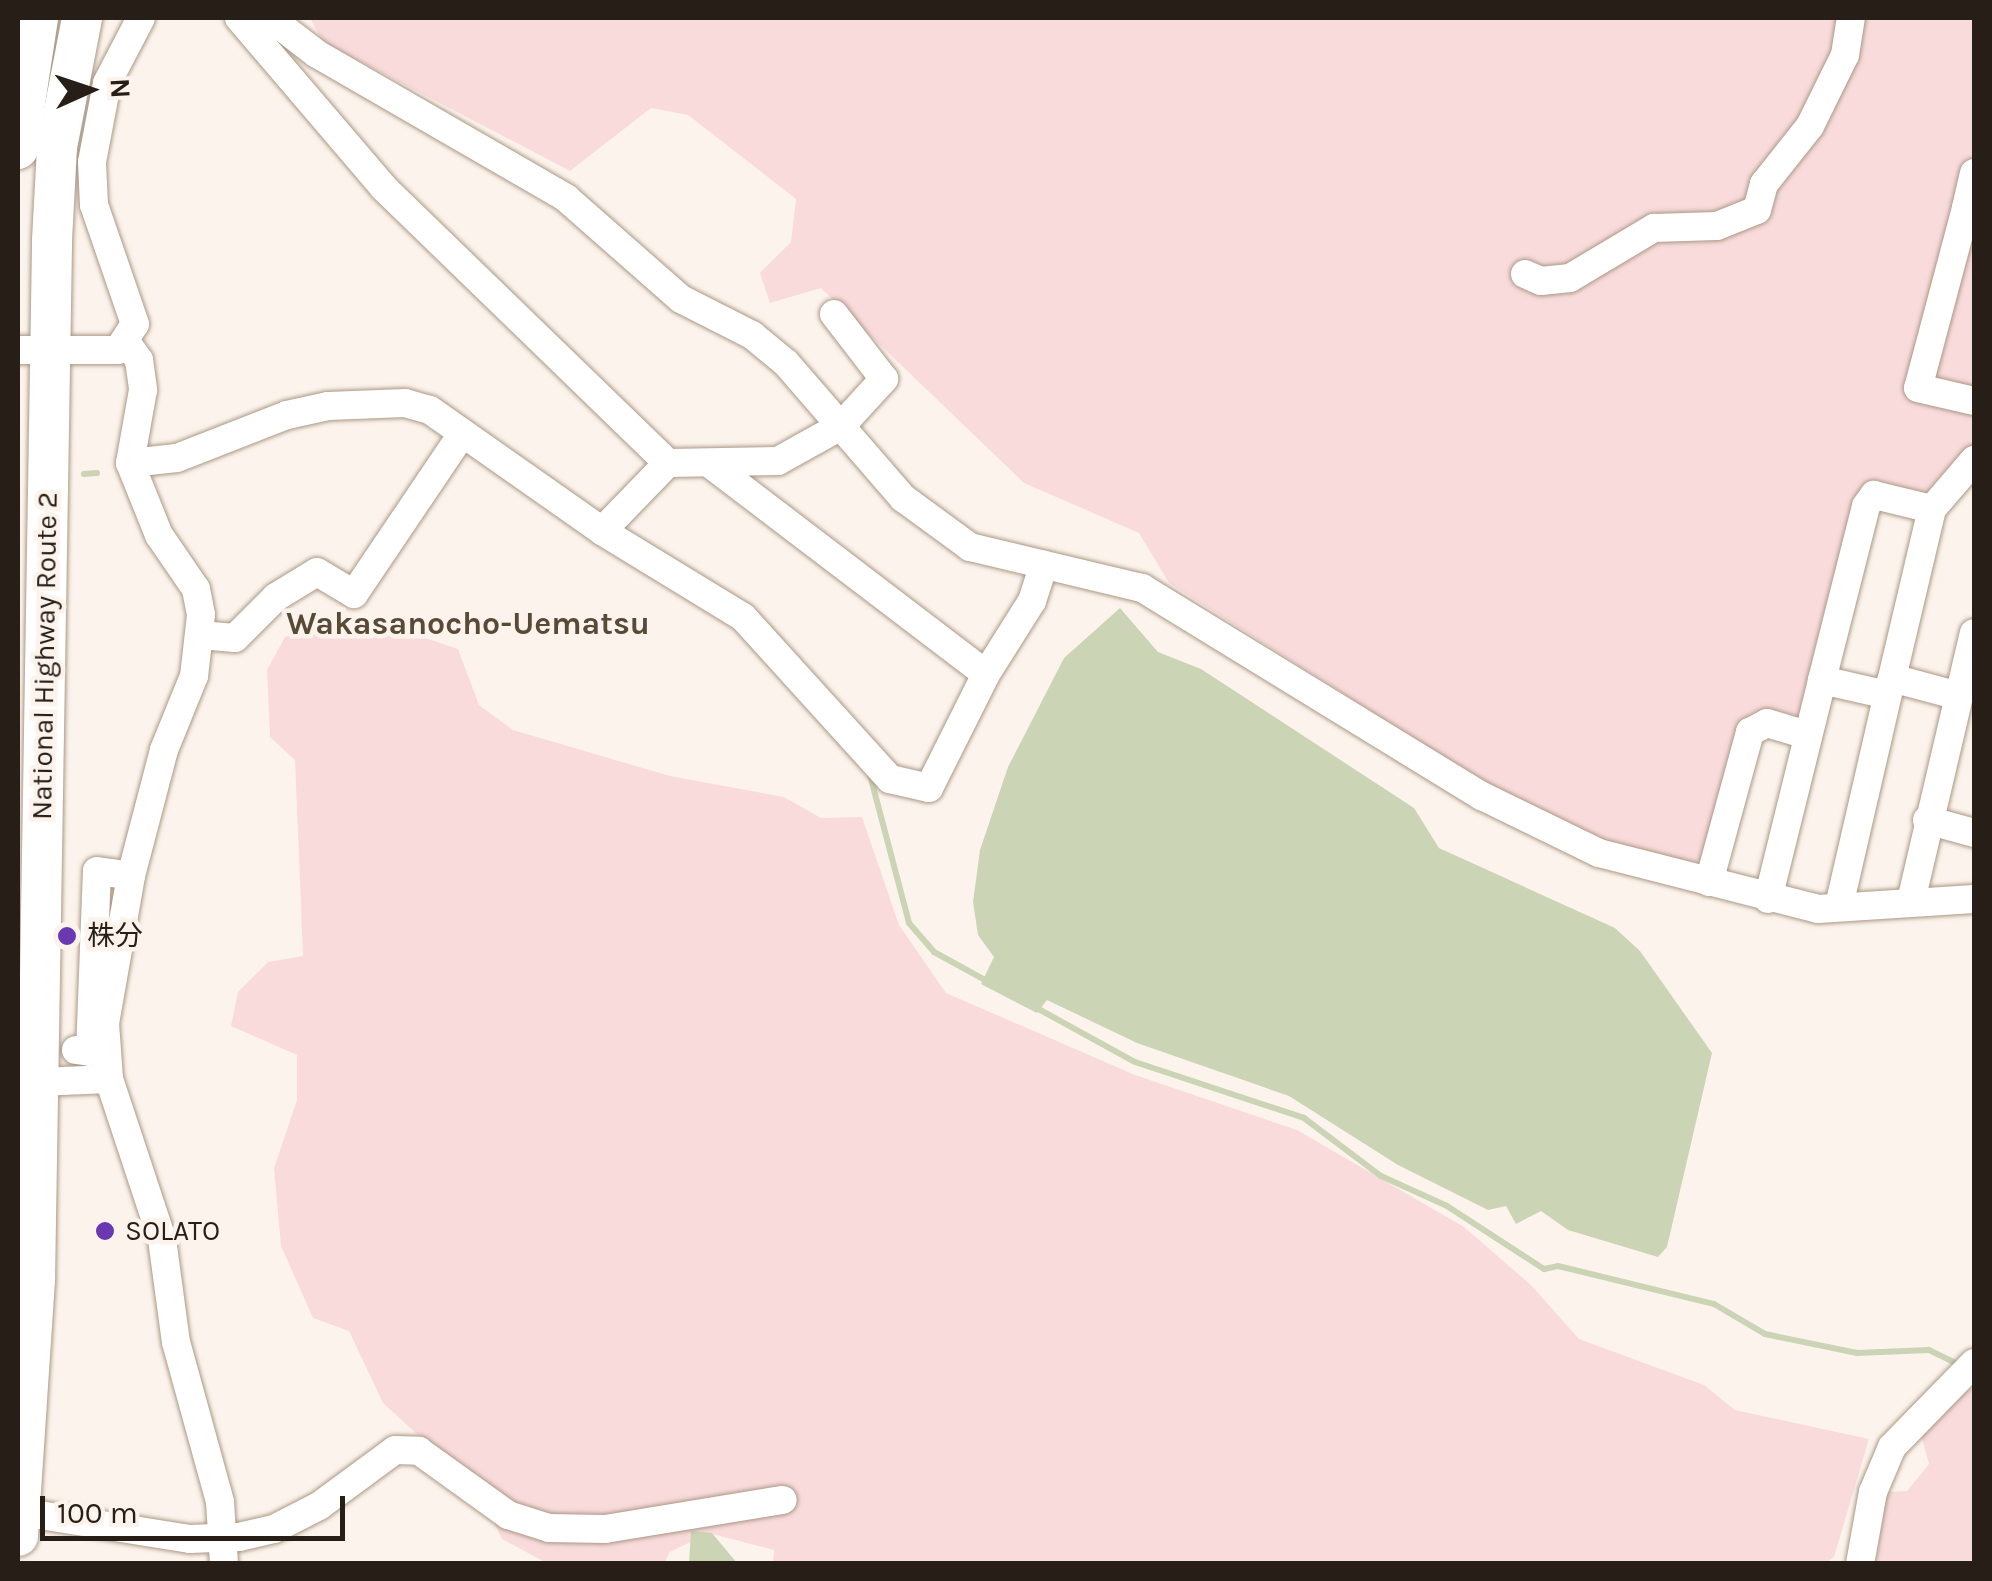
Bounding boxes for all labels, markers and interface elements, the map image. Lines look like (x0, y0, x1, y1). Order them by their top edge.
north arrow (40, 40, 140, 140)
text: N (103, 78, 137, 99)
street label: National Highway Route 2 (25, 492, 65, 820)
district label: Wakasanocho-Uematsu (286, 605, 650, 643)
place label: 株分 (87, 919, 143, 953)
marker: 株分 (56, 925, 78, 947)
place label: SOLATO (125, 1214, 220, 1248)
marker: SOLATO (94, 1220, 116, 1242)
scale bar (45, 1476, 350, 1538)
text: 100 m (57, 1495, 138, 1531)

